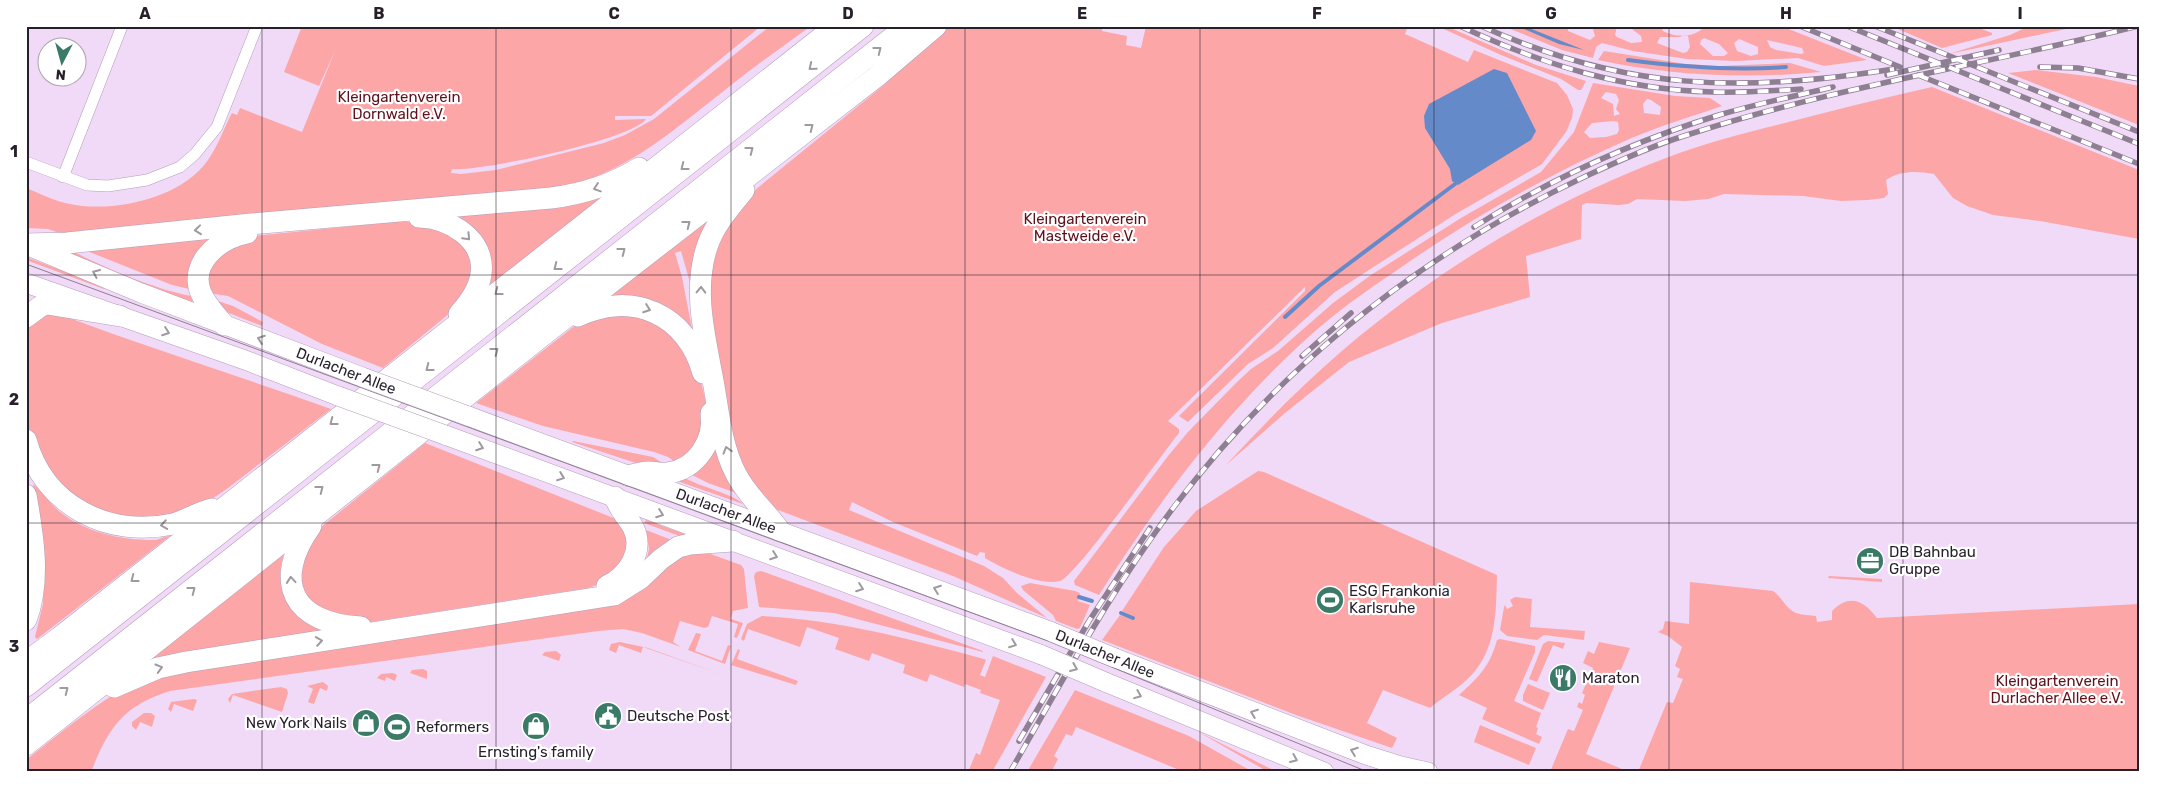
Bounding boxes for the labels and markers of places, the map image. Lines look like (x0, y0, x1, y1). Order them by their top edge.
place label: DB Bahnbau Gruppe (1889, 543, 1976, 578)
office icon: DB Bahnbau Gruppe (1855, 546, 1885, 576)
place label: ESG Frankonia Karlsruhe (1349, 582, 1450, 617)
sports icon: ESG Frankonia Karlsruhe (1315, 585, 1345, 615)
restaurant icon: Maraton (1548, 663, 1578, 693)
place label: Maraton (1582, 669, 1640, 687)
public building icon: Deutsche Post (593, 701, 623, 731)
place label: Deutsche Post (627, 707, 730, 725)
shop icon: New York Nails (351, 708, 381, 738)
shop icon: Ernsting's family (521, 711, 551, 741)
sports icon: Reformers (382, 712, 412, 742)
place label: New York Nails (246, 714, 347, 732)
place label: Reformers (416, 718, 489, 736)
place label: Ernsting's family (478, 743, 594, 761)

